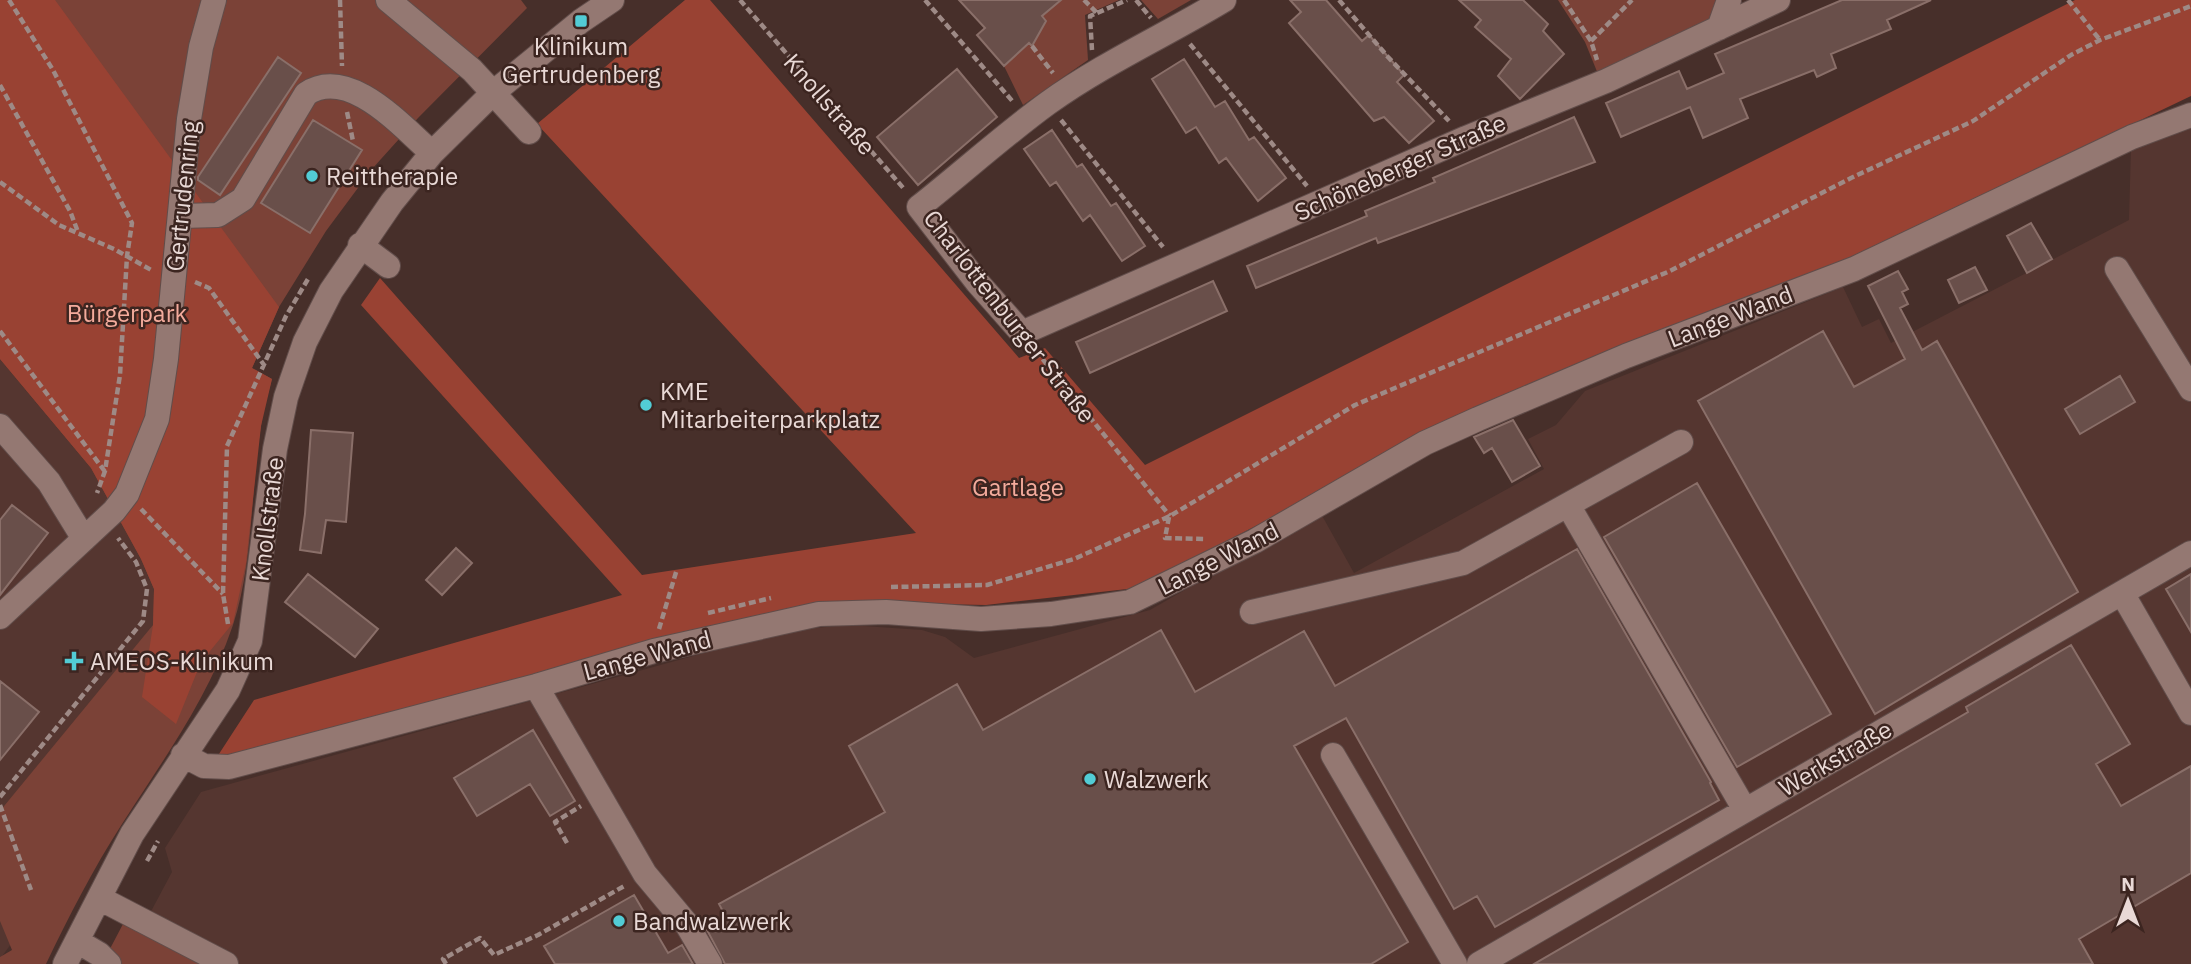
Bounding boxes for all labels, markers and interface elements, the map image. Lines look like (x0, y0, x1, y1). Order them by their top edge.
marker: Klinikum Gertrudenberg (573, 13, 589, 29)
place label: Klinikum Gertrudenberg (502, 30, 661, 90)
street label: Knollstraße (777, 46, 883, 162)
street label: Schöneberger Straße (1289, 106, 1511, 228)
street label: Gertrudenring (158, 119, 206, 273)
place label: Reittherapie (326, 160, 458, 192)
marker: Reittherapie (304, 168, 320, 184)
street label: Charlottenburger Straße (917, 203, 1103, 429)
street label: Lange Wand (1663, 278, 1797, 354)
park label: Bürgerpark (67, 297, 187, 329)
place label: KME Mitarbeiterparkplatz (660, 375, 880, 435)
marker: KME Mitarbeiterparkplatz (638, 397, 654, 413)
street label: Knollstraße (244, 455, 290, 583)
park label: Gartlage (972, 471, 1064, 503)
street label: Lange Wand (1152, 514, 1284, 602)
street label: Lange Wand (579, 623, 715, 687)
place label: AMEOS-Klinikum (90, 645, 274, 677)
marker: AMEOS-Klinikum (64, 651, 84, 671)
street label: Werkstraße (1773, 713, 1897, 803)
place label: Walzwerk (1104, 763, 1209, 795)
marker: Walzwerk (1082, 771, 1098, 787)
north arrow (2093, 866, 2163, 936)
text: N (2121, 872, 2135, 896)
place label: Bandwalzwerk (633, 905, 791, 937)
marker: Bandwalzwerk (611, 913, 627, 929)

